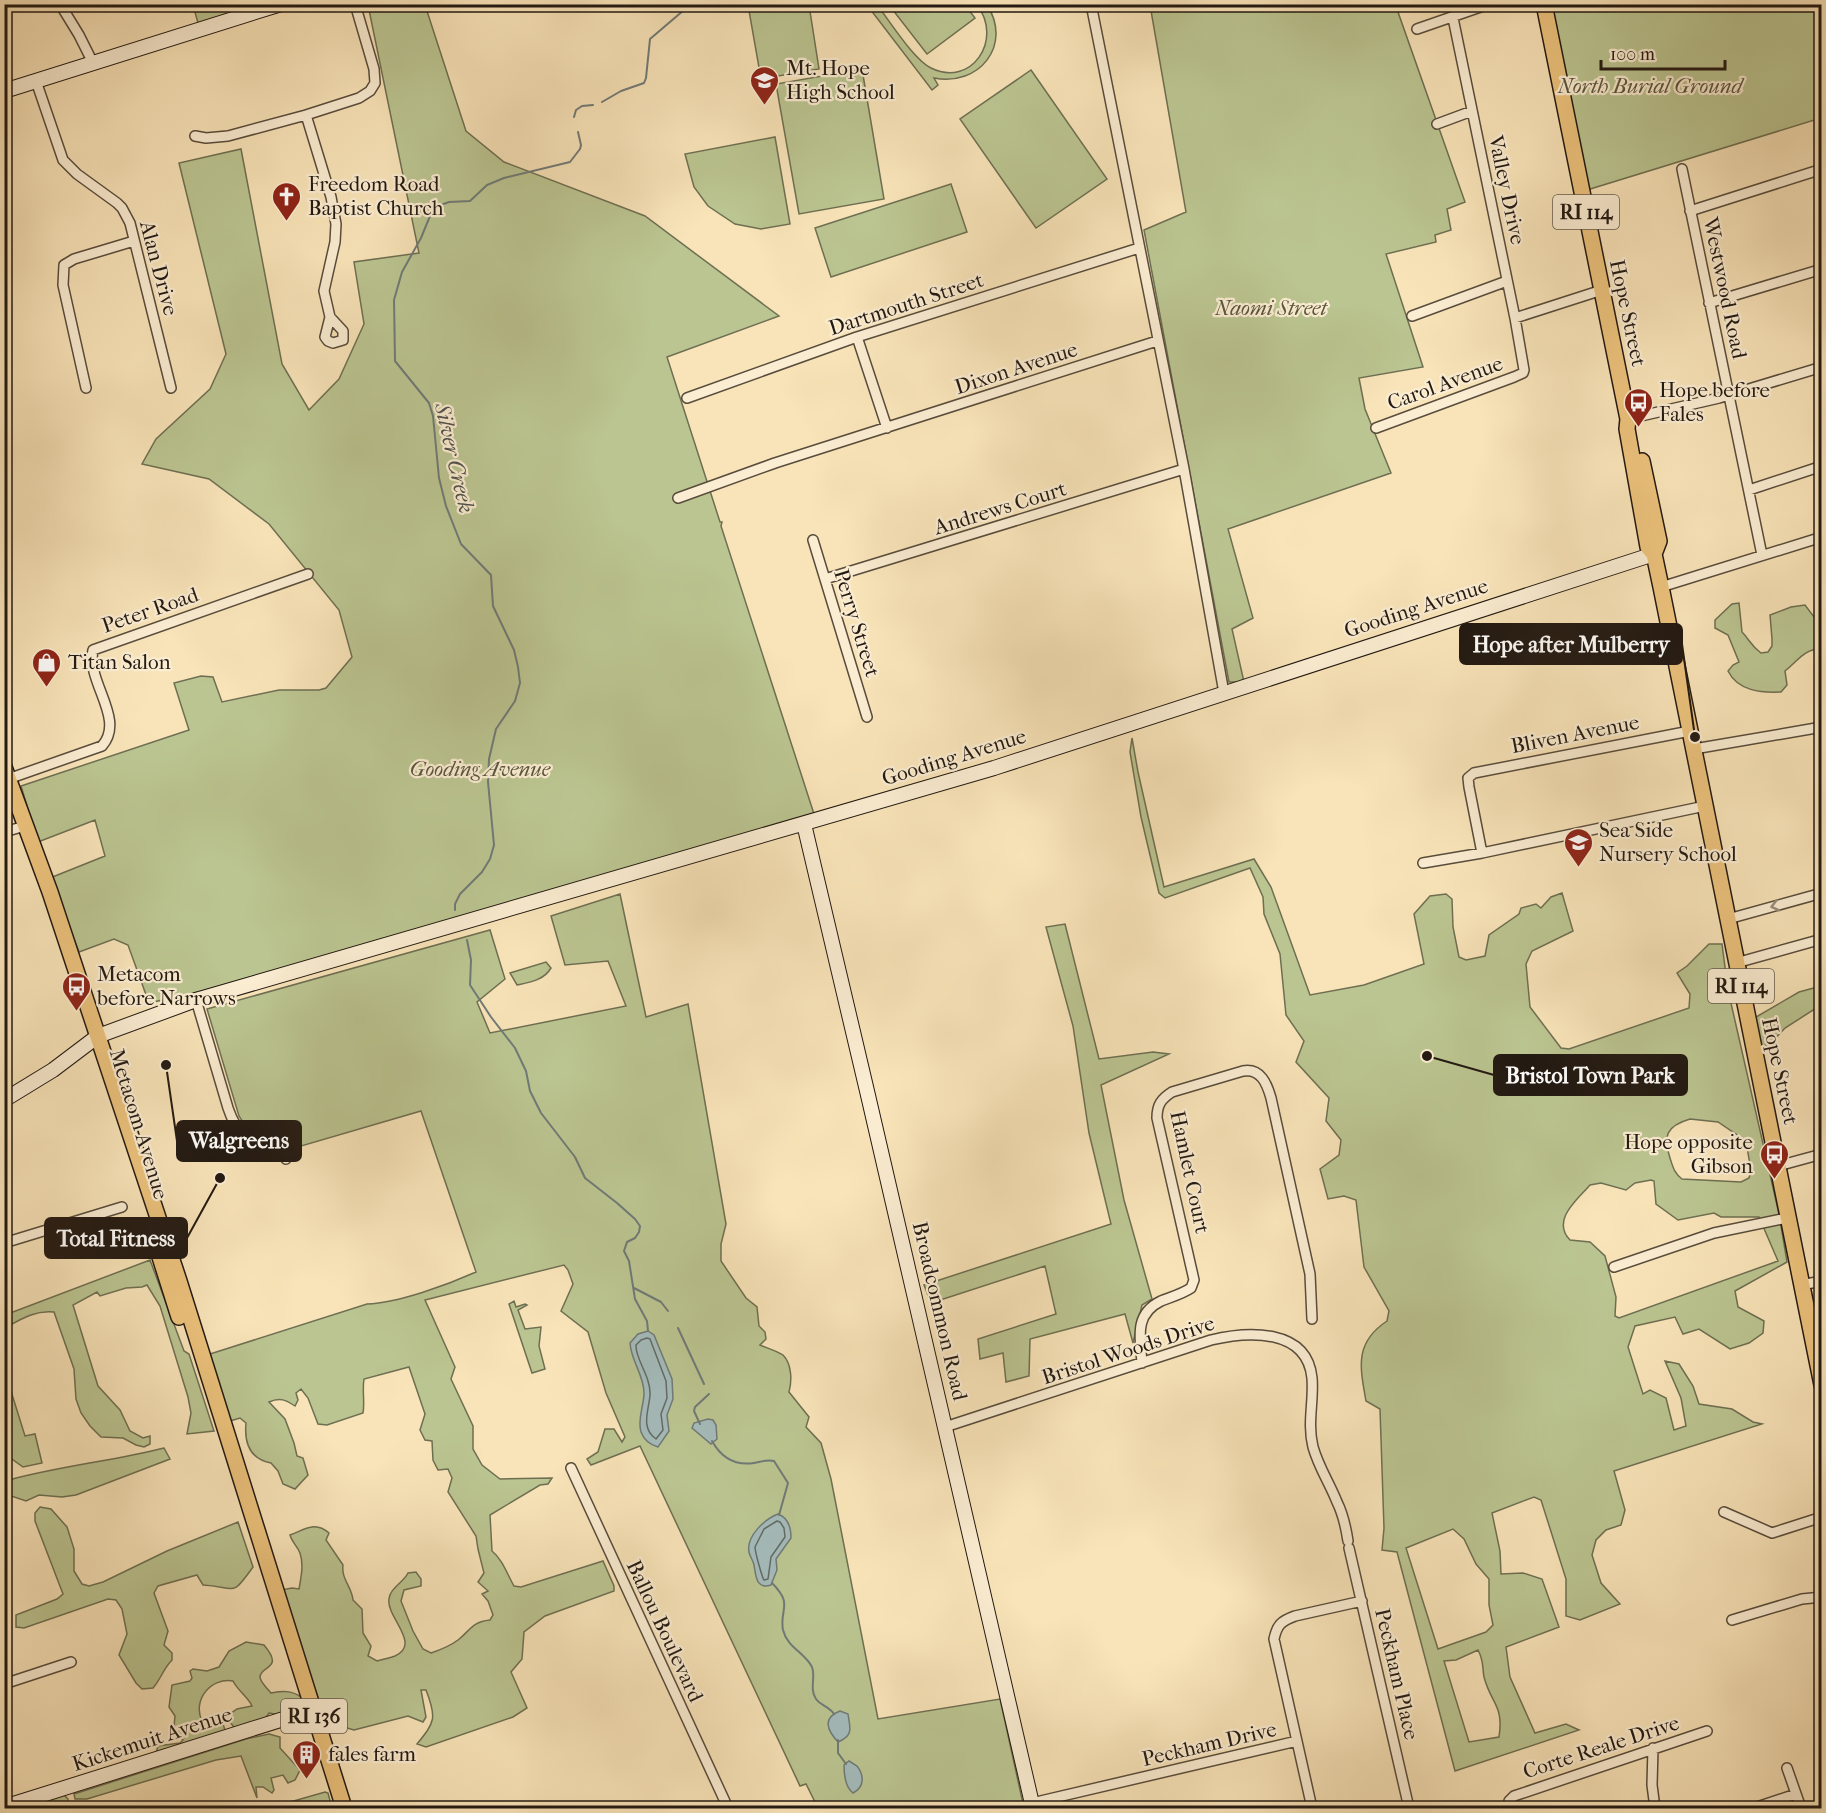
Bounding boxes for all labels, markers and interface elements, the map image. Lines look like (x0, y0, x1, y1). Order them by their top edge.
scale bar (1601, 33, 1726, 71)
text: 100 m (1610, 44, 1655, 65)
place label: Mt. Hope High School (786, 56, 895, 104)
school or university icon: Mt. Hope High School (749, 64, 781, 106)
park label: North Burial Ground (1557, 74, 1744, 98)
street label: Valley Drive (1484, 132, 1530, 247)
place label: Freedom Road Baptist Church (308, 172, 444, 220)
church icon: Freedom Road Baptist Church (271, 180, 303, 222)
road number: RI 114 (1553, 195, 1619, 229)
street label: Westwood Road (1698, 214, 1752, 362)
street label: Alan Drive (135, 217, 183, 318)
street label: Hope Street (1605, 257, 1651, 369)
street label: Dartmouth Street (826, 268, 987, 340)
park label: Naomi Street (1214, 296, 1329, 320)
street label: Dixon Avenue (952, 337, 1080, 399)
street label: Carol Avenue (1384, 351, 1506, 415)
place label: Hope before Fales (1659, 378, 1770, 426)
bus stop icon: Hope before Fales (1622, 386, 1654, 428)
water label: Silver Creek (429, 400, 479, 516)
street label: Andrews Court (930, 476, 1070, 540)
street label: Perry Street (829, 566, 885, 680)
street label: Gooding Avenue (1341, 573, 1491, 643)
street label: Peter Road (99, 582, 202, 638)
callout: Hope after Mulberry (1460, 624, 1682, 664)
text: Hope after Mulberry (1472, 632, 1671, 658)
shop icon: Titan Salon (31, 646, 63, 688)
place label: Titan Salon (68, 650, 171, 674)
street label: Bliven Avenue (1509, 710, 1641, 758)
street label: Gooding Avenue (879, 724, 1029, 790)
park label: Gooding Avenue (410, 757, 551, 781)
place label: Sea Side Nursery School (1599, 818, 1737, 866)
school or university icon: Sea Side Nursery School (1562, 826, 1594, 868)
one-way arrow (1770, 899, 1780, 912)
place label: Metacom before Narrows (96, 962, 236, 1010)
road number: RI 114 (1708, 969, 1774, 1003)
bus stop icon: Metacom before Narrows (60, 970, 92, 1012)
street label: Hope Street (1757, 1015, 1803, 1127)
street label: Metacom Avenue (105, 1046, 173, 1202)
callout: Bristol Town Park (1494, 1055, 1687, 1095)
text: Bristol Town Park (1505, 1063, 1675, 1089)
street label: Hamlet Court (1165, 1108, 1215, 1236)
callout: Walgreens (177, 1121, 301, 1161)
text: Walgreens (188, 1128, 289, 1154)
place label: Hope opposite Gibson (1624, 1130, 1753, 1178)
bus stop icon: Hope opposite Gibson (1758, 1138, 1790, 1180)
callout: Total Fitness (45, 1218, 187, 1258)
street label: Broadcommon Road (908, 1219, 972, 1403)
text: Total Fitness (56, 1226, 175, 1252)
street label: Bristol Woods Drive (1039, 1311, 1217, 1389)
street label: Ballou Boulevard (622, 1556, 709, 1706)
street label: Peckham Place (1370, 1606, 1424, 1742)
road number: RI 136 (281, 1699, 347, 1733)
street label: Kickemuit Avenue (69, 1702, 235, 1776)
street label: Corte Reale Drive (1520, 1710, 1682, 1784)
street label: Peckham Drive (1139, 1717, 1279, 1771)
building icon: fales farm (291, 1738, 323, 1780)
place label: fales farm (328, 1742, 417, 1766)

